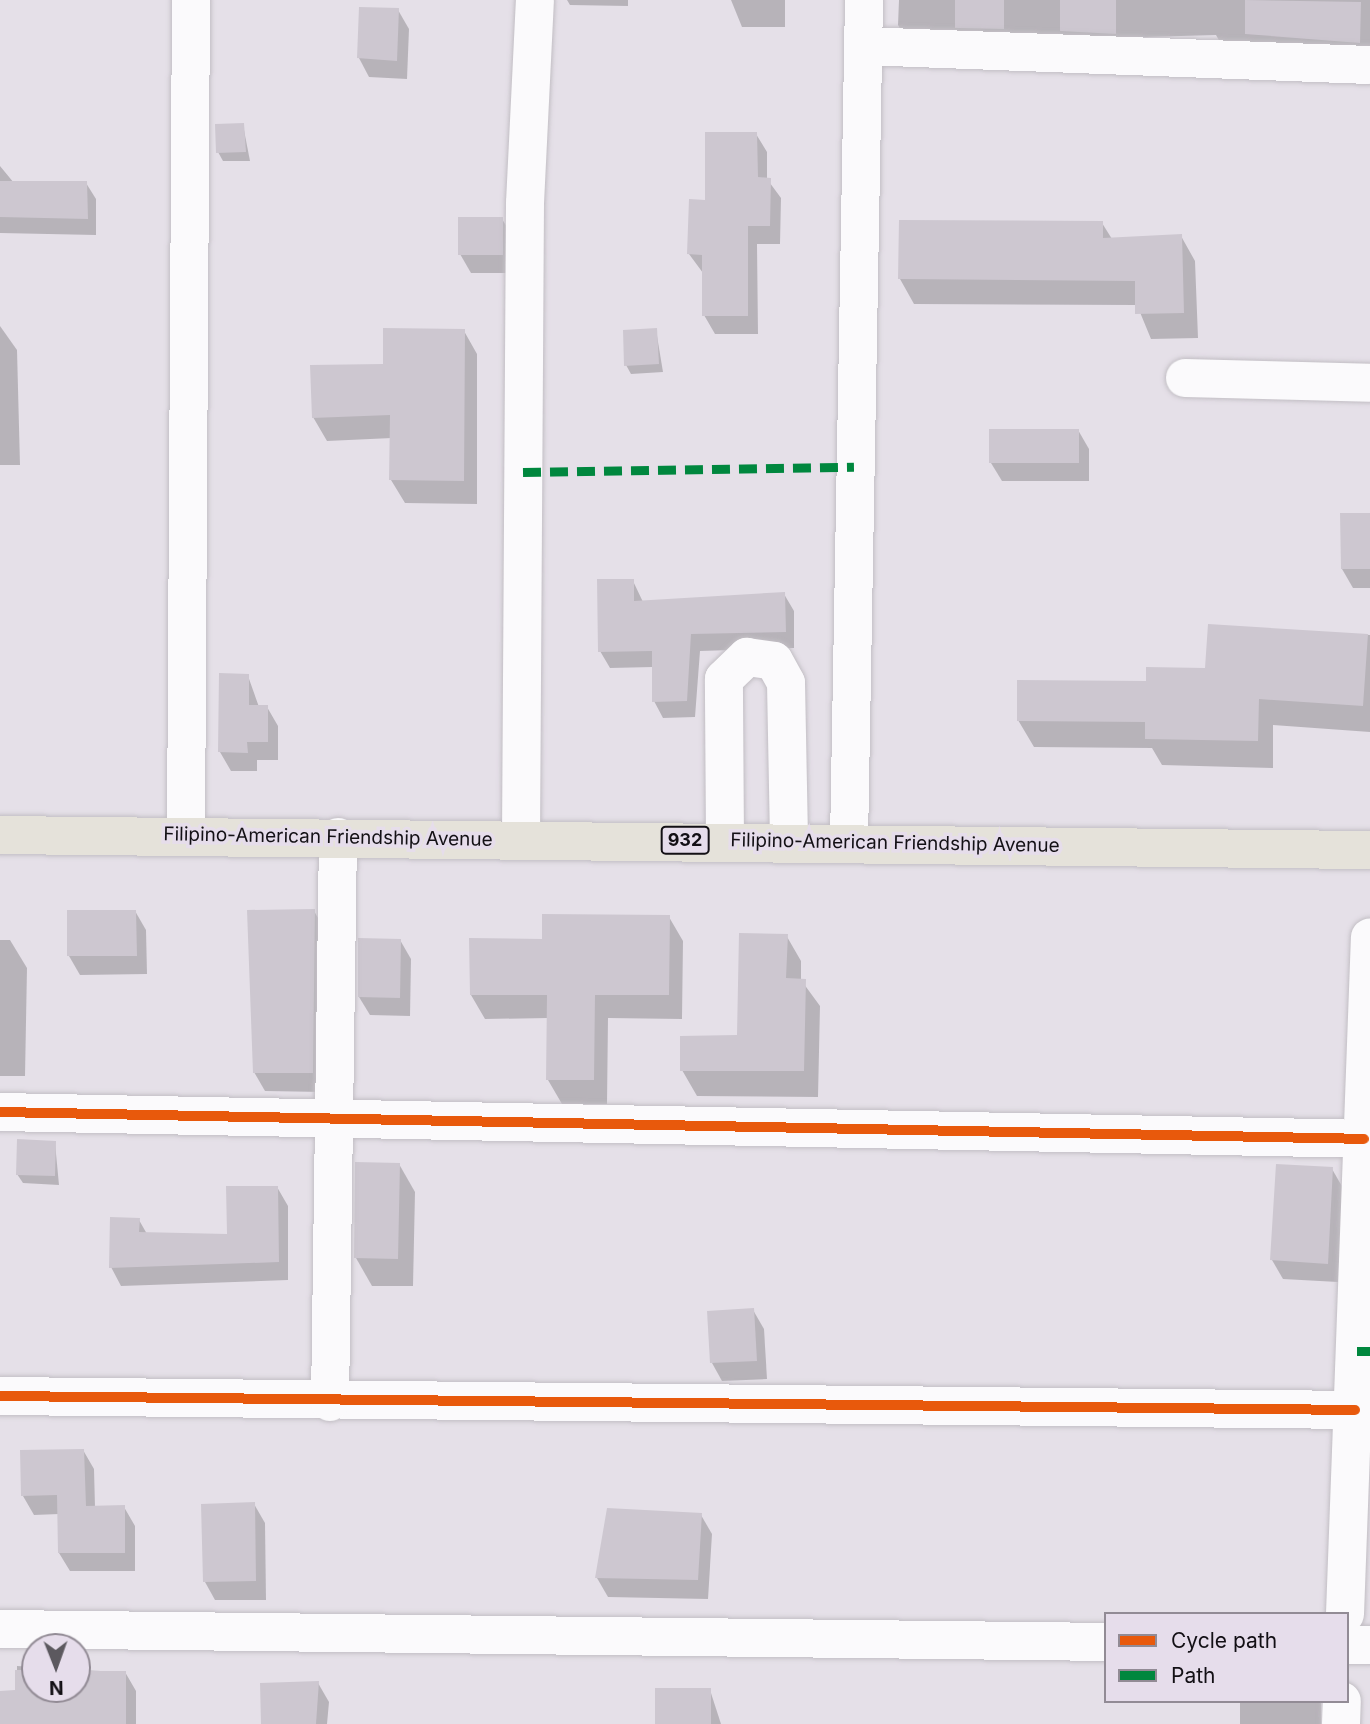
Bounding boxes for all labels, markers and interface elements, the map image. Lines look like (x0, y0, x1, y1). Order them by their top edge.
street label: Filipino-American Friendship Avenue (163, 823, 493, 851)
road number: 932 (660, 826, 710, 854)
street label: Filipino-American Friendship Avenue (730, 829, 1060, 857)
legend (1104, 1612, 1349, 1703)
text: Cycle path (1171, 1628, 1277, 1653)
north arrow (21, 1633, 91, 1703)
text: Path (1171, 1663, 1216, 1688)
text: N (49, 1676, 64, 1699)

